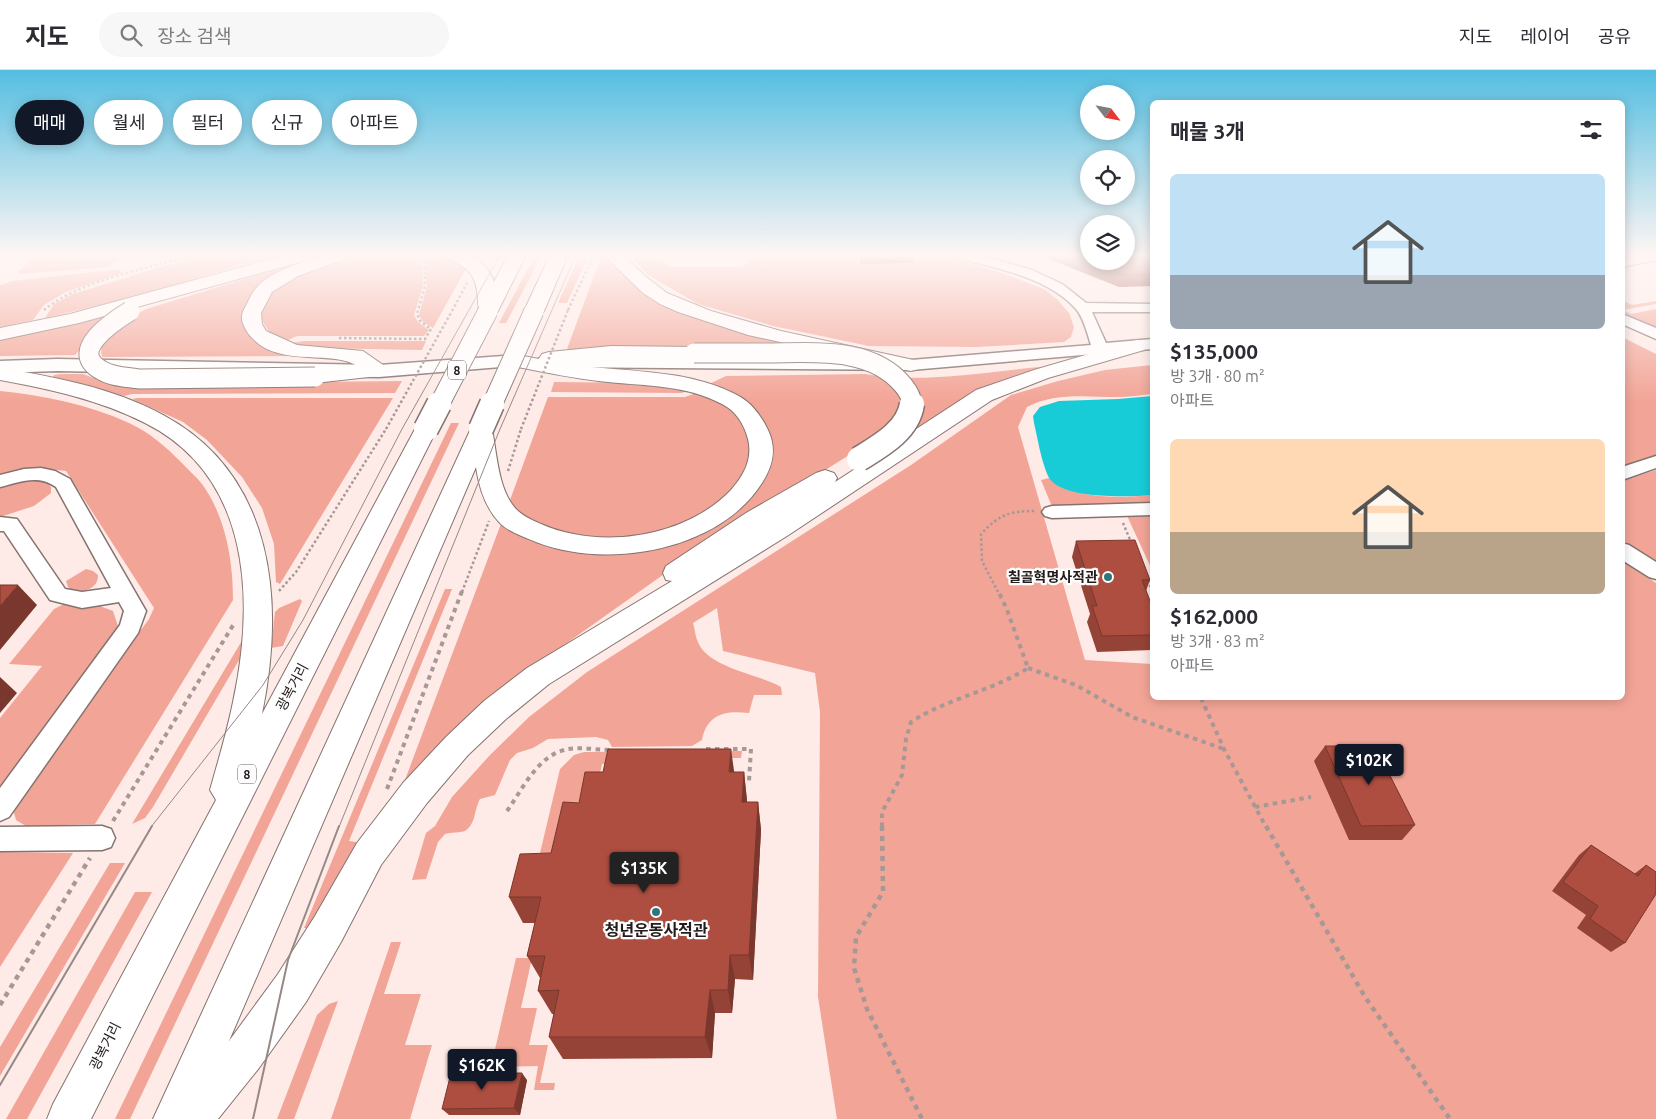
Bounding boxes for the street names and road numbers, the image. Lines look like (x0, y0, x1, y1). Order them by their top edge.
road number: 8 (448, 360, 466, 380)
street label: 광복거리 (273, 660, 311, 714)
road number: 8 (238, 764, 256, 784)
street label: 광복거리 (86, 1019, 124, 1073)

